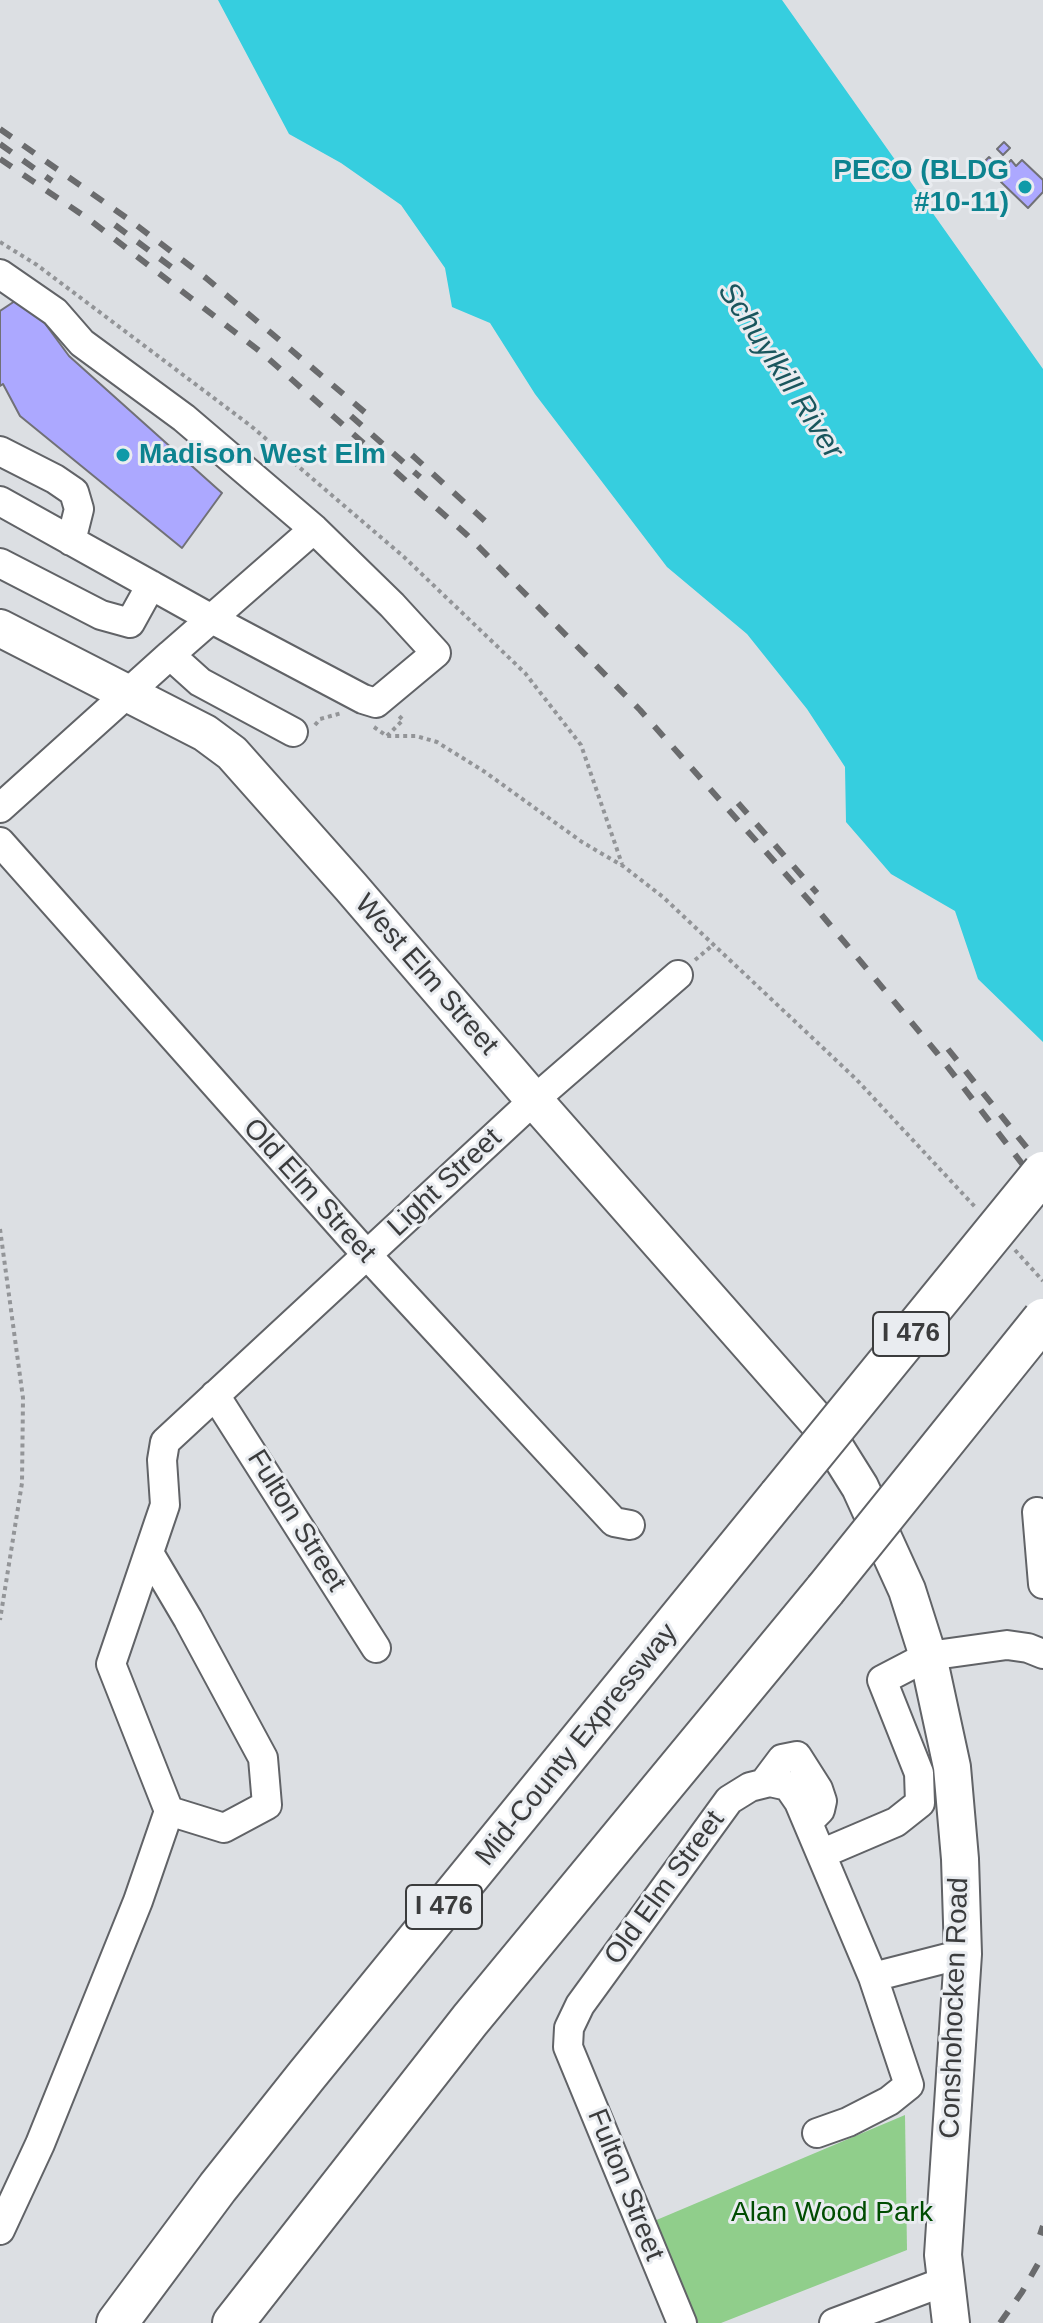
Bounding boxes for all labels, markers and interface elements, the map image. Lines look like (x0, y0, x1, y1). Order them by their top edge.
place label: PECO (BLDG #10-11) (833, 154, 1009, 220)
marker: PECO (BLDG #10-11) (1016, 178, 1034, 196)
water label: Schuylkill River (710, 276, 850, 466)
place label: Madison West Elm (139, 438, 386, 472)
marker: Madison West Elm (114, 446, 132, 464)
street label: West Elm Street (347, 888, 505, 1062)
street label: Old Elm Street (236, 1112, 382, 1270)
street label: Light Street (381, 1122, 509, 1244)
road number: I 476 (873, 1312, 949, 1356)
street label: Fulton Street (239, 1444, 353, 1598)
street label: Mid-County Expressway (469, 1617, 685, 1873)
street label: Old Elm Street (598, 1804, 732, 1972)
street label: Conshohocken Road (934, 1877, 976, 2139)
road number: I 476 (406, 1885, 482, 1929)
street label: Fulton Street (579, 2104, 671, 2266)
park label: Alan Wood Park (731, 2196, 933, 2230)

